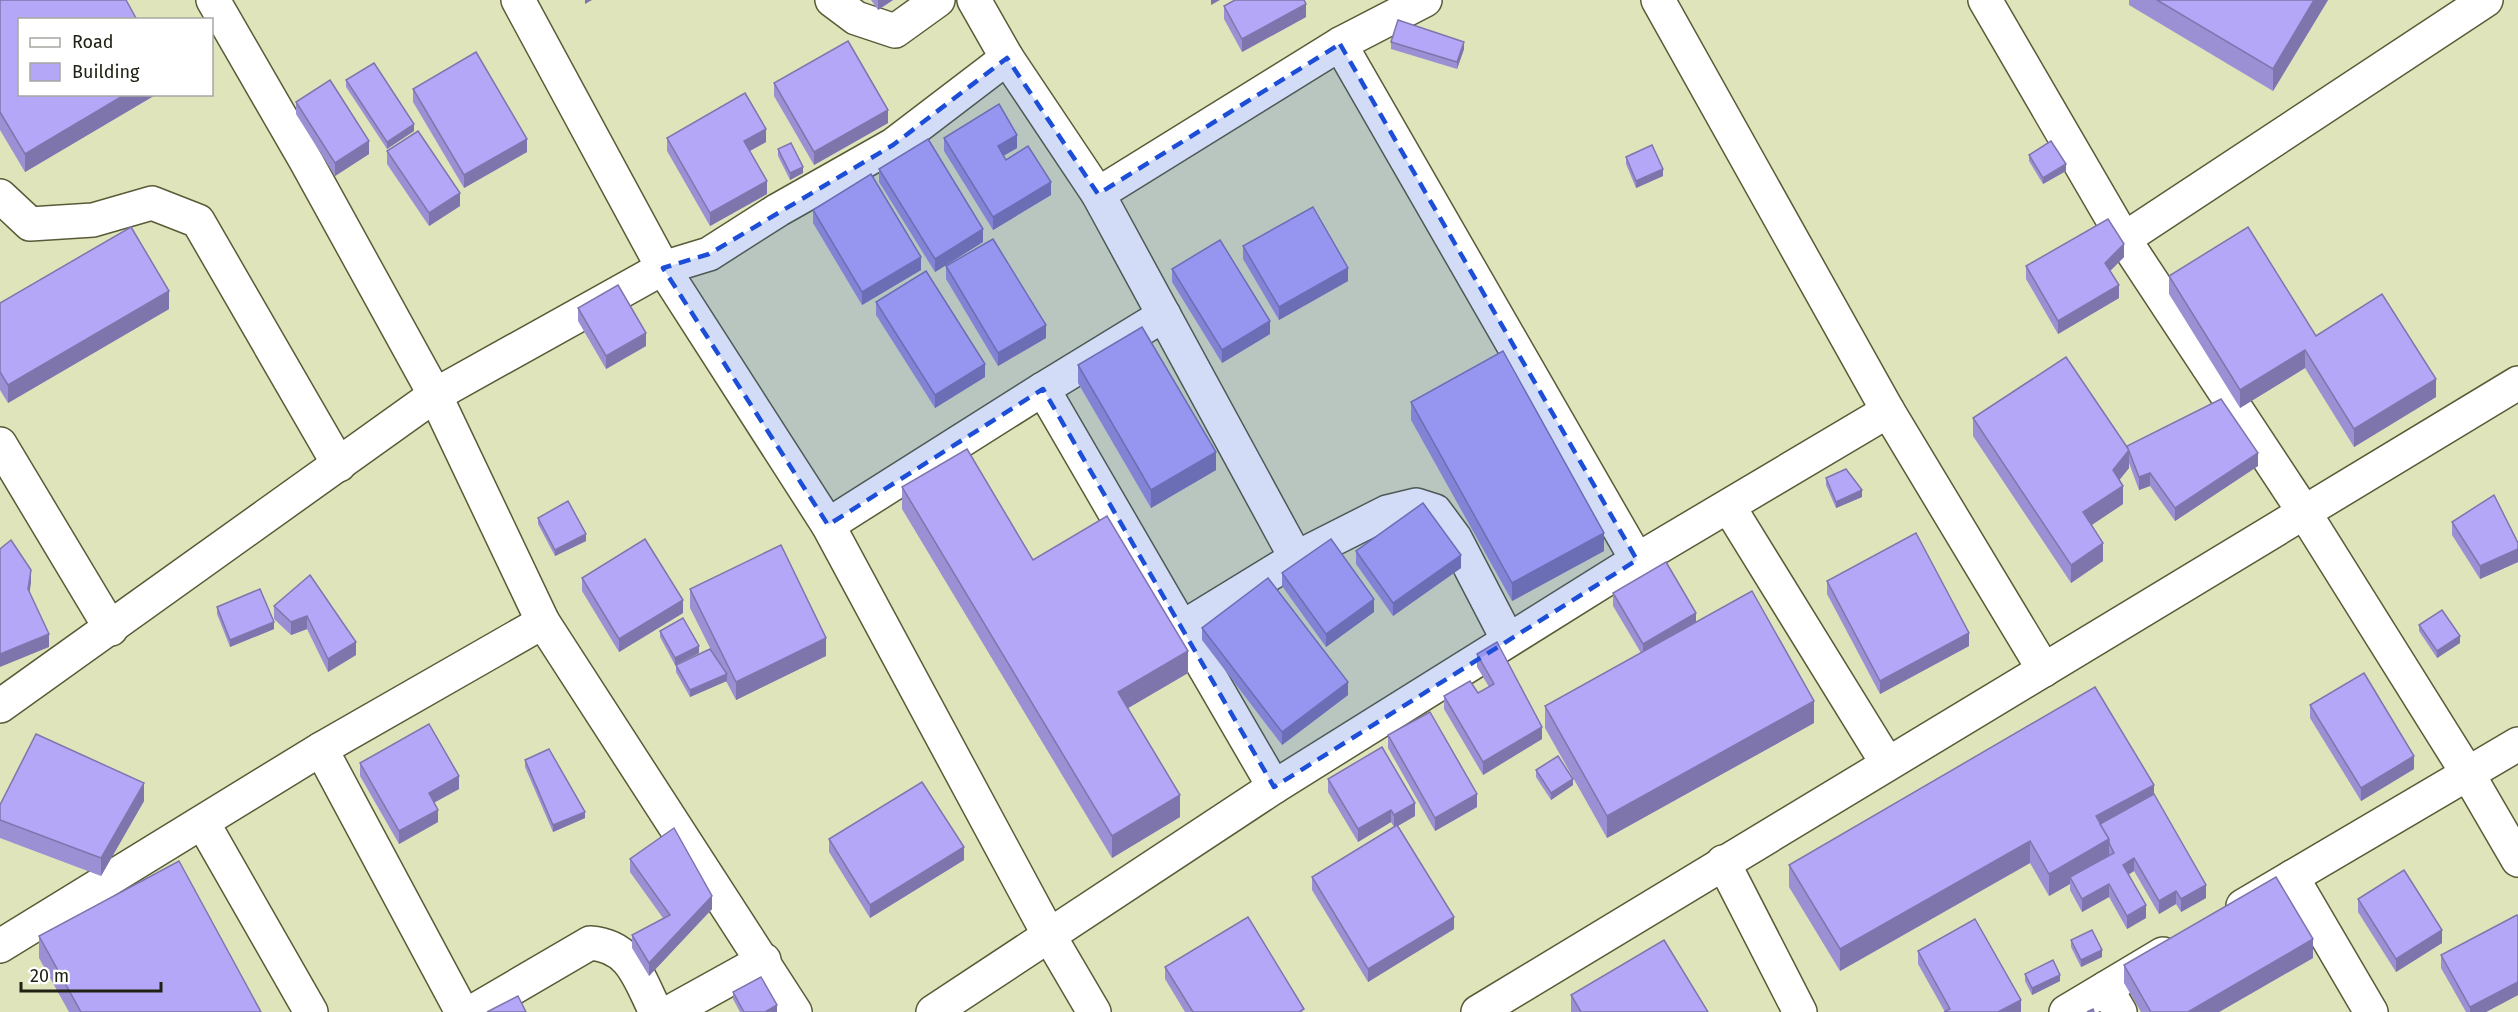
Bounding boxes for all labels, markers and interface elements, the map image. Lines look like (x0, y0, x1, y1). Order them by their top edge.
legend (18, 18, 213, 96)
text: Road (72, 31, 114, 53)
text: Building (72, 61, 140, 83)
scale bar (21, 955, 160, 993)
text: 20 m (30, 965, 69, 987)

